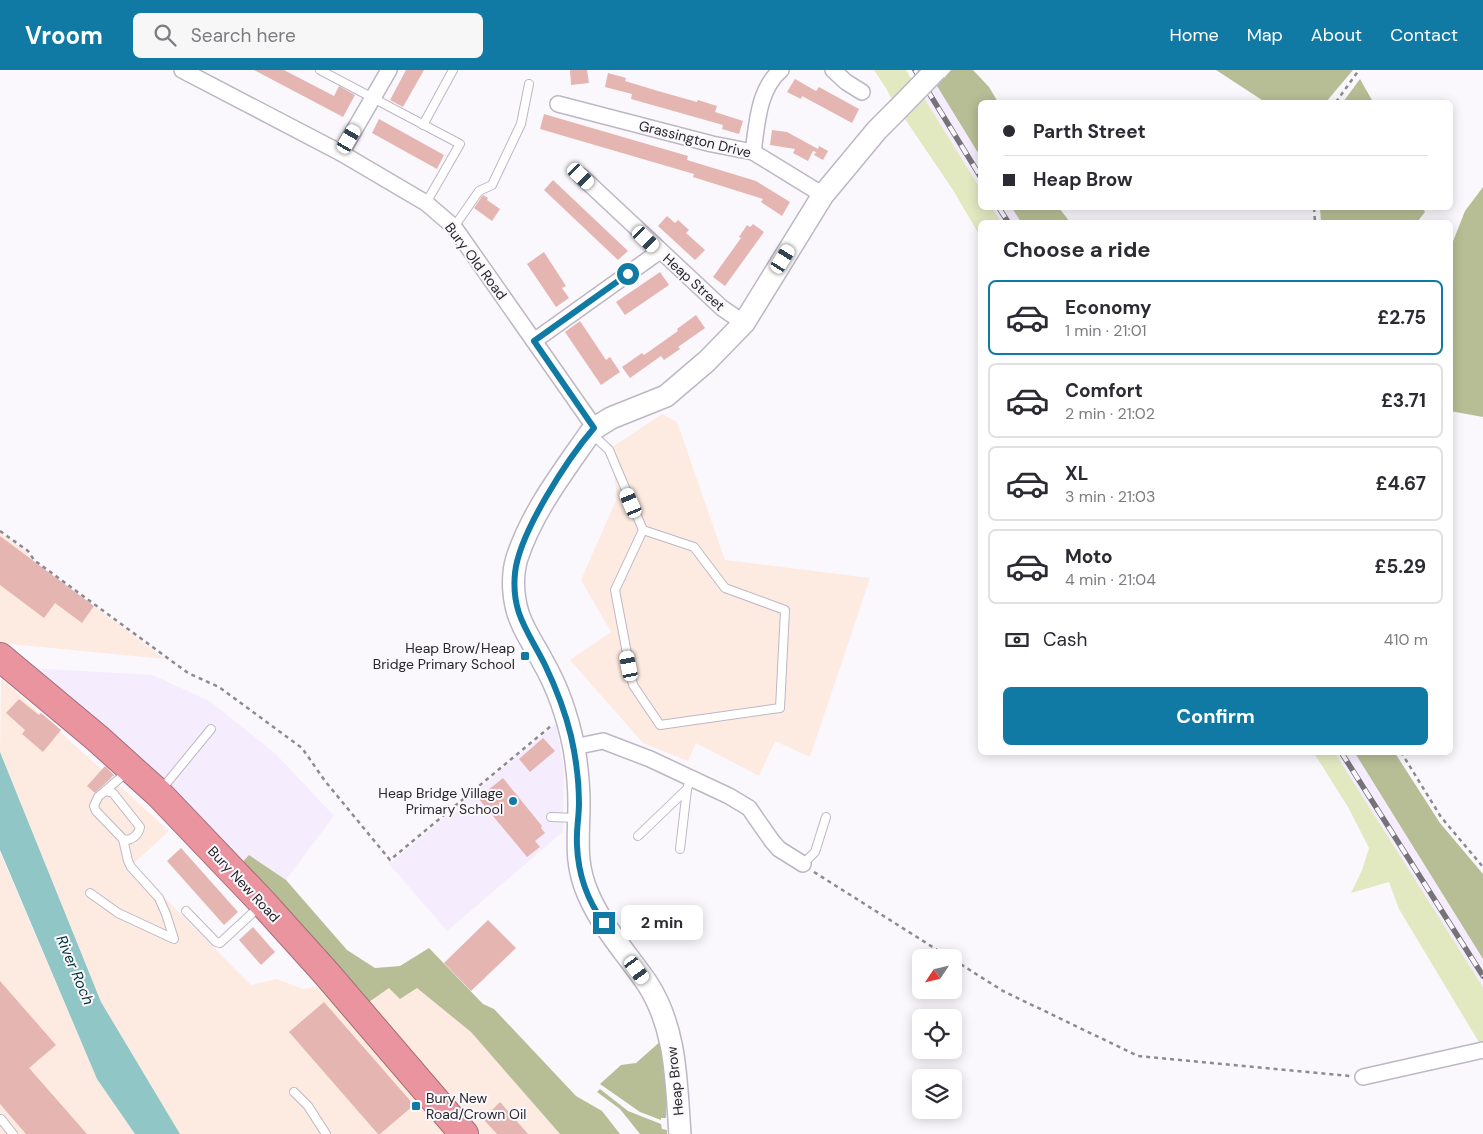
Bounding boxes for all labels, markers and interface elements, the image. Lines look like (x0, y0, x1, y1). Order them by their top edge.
search box (133, 13, 483, 58)
text: Vroom (25, 20, 103, 51)
icon: search (151, 21, 179, 49)
text: Search here (191, 23, 296, 48)
text: Home (1169, 23, 1219, 47)
text: Map (1247, 23, 1283, 47)
text: About (1311, 23, 1362, 47)
text: Contact (1390, 23, 1458, 47)
street label: Grassington Drive (637, 116, 753, 162)
text: Parth Street (1033, 119, 1146, 144)
car (335, 122, 362, 156)
car (564, 160, 597, 192)
text: Heap Brow (1033, 167, 1133, 192)
street label: Bury Old Road (441, 219, 511, 303)
car (629, 223, 662, 255)
text: Choose a ride (1003, 235, 1151, 264)
car (768, 242, 797, 276)
street label: Heap Street (659, 249, 729, 315)
route start (617, 263, 639, 285)
icon: car (1005, 295, 1050, 340)
text: Economy (1065, 295, 1152, 320)
text: £2.75 (1377, 305, 1426, 330)
text: 1 min · 21:01 (1065, 320, 1147, 341)
icon: car (1005, 378, 1050, 423)
text: Comfort (1065, 378, 1143, 403)
text: £3.71 (1381, 388, 1426, 413)
text: 2 min · 21:02 (1065, 403, 1155, 424)
icon: car (1005, 461, 1050, 506)
text: XL (1065, 461, 1088, 486)
text: £4.67 (1375, 471, 1426, 496)
car (618, 486, 643, 520)
text: 3 min · 21:03 (1065, 486, 1156, 507)
icon: car (1005, 544, 1050, 589)
text: Moto (1065, 544, 1113, 569)
text: £5.29 (1375, 554, 1426, 579)
text: 4 min · 21:04 (1065, 569, 1156, 590)
icon: cash (1003, 626, 1031, 654)
text: Cash (1043, 627, 1087, 652)
text: 410 m (1384, 629, 1428, 650)
place label: Heap Brow/Heap Bridge Primary School (373, 639, 515, 673)
marker: Heap Brow/Heap Bridge Primary School (519, 650, 531, 662)
car (618, 650, 639, 682)
button: Confirm (1003, 687, 1428, 745)
place label: Heap Bridge Village Primary School (378, 784, 503, 818)
marker: Heap Bridge Village Primary School (507, 795, 519, 807)
street label: Bury New Road (204, 842, 284, 926)
callout: 2 min (622, 906, 704, 940)
route end (593, 912, 615, 934)
text: 2 min (641, 912, 683, 933)
water label: River Roch (51, 932, 99, 1008)
north arrow (912, 949, 962, 999)
map controls (912, 949, 962, 1119)
car (622, 953, 651, 987)
button: locate (912, 1009, 962, 1059)
street label: Heap Brow (662, 1045, 688, 1117)
button: layers (912, 1069, 962, 1119)
place label: Bury New Road/Crown Oil (426, 1089, 526, 1123)
marker: Bury New Road/Crown Oil (410, 1100, 422, 1112)

